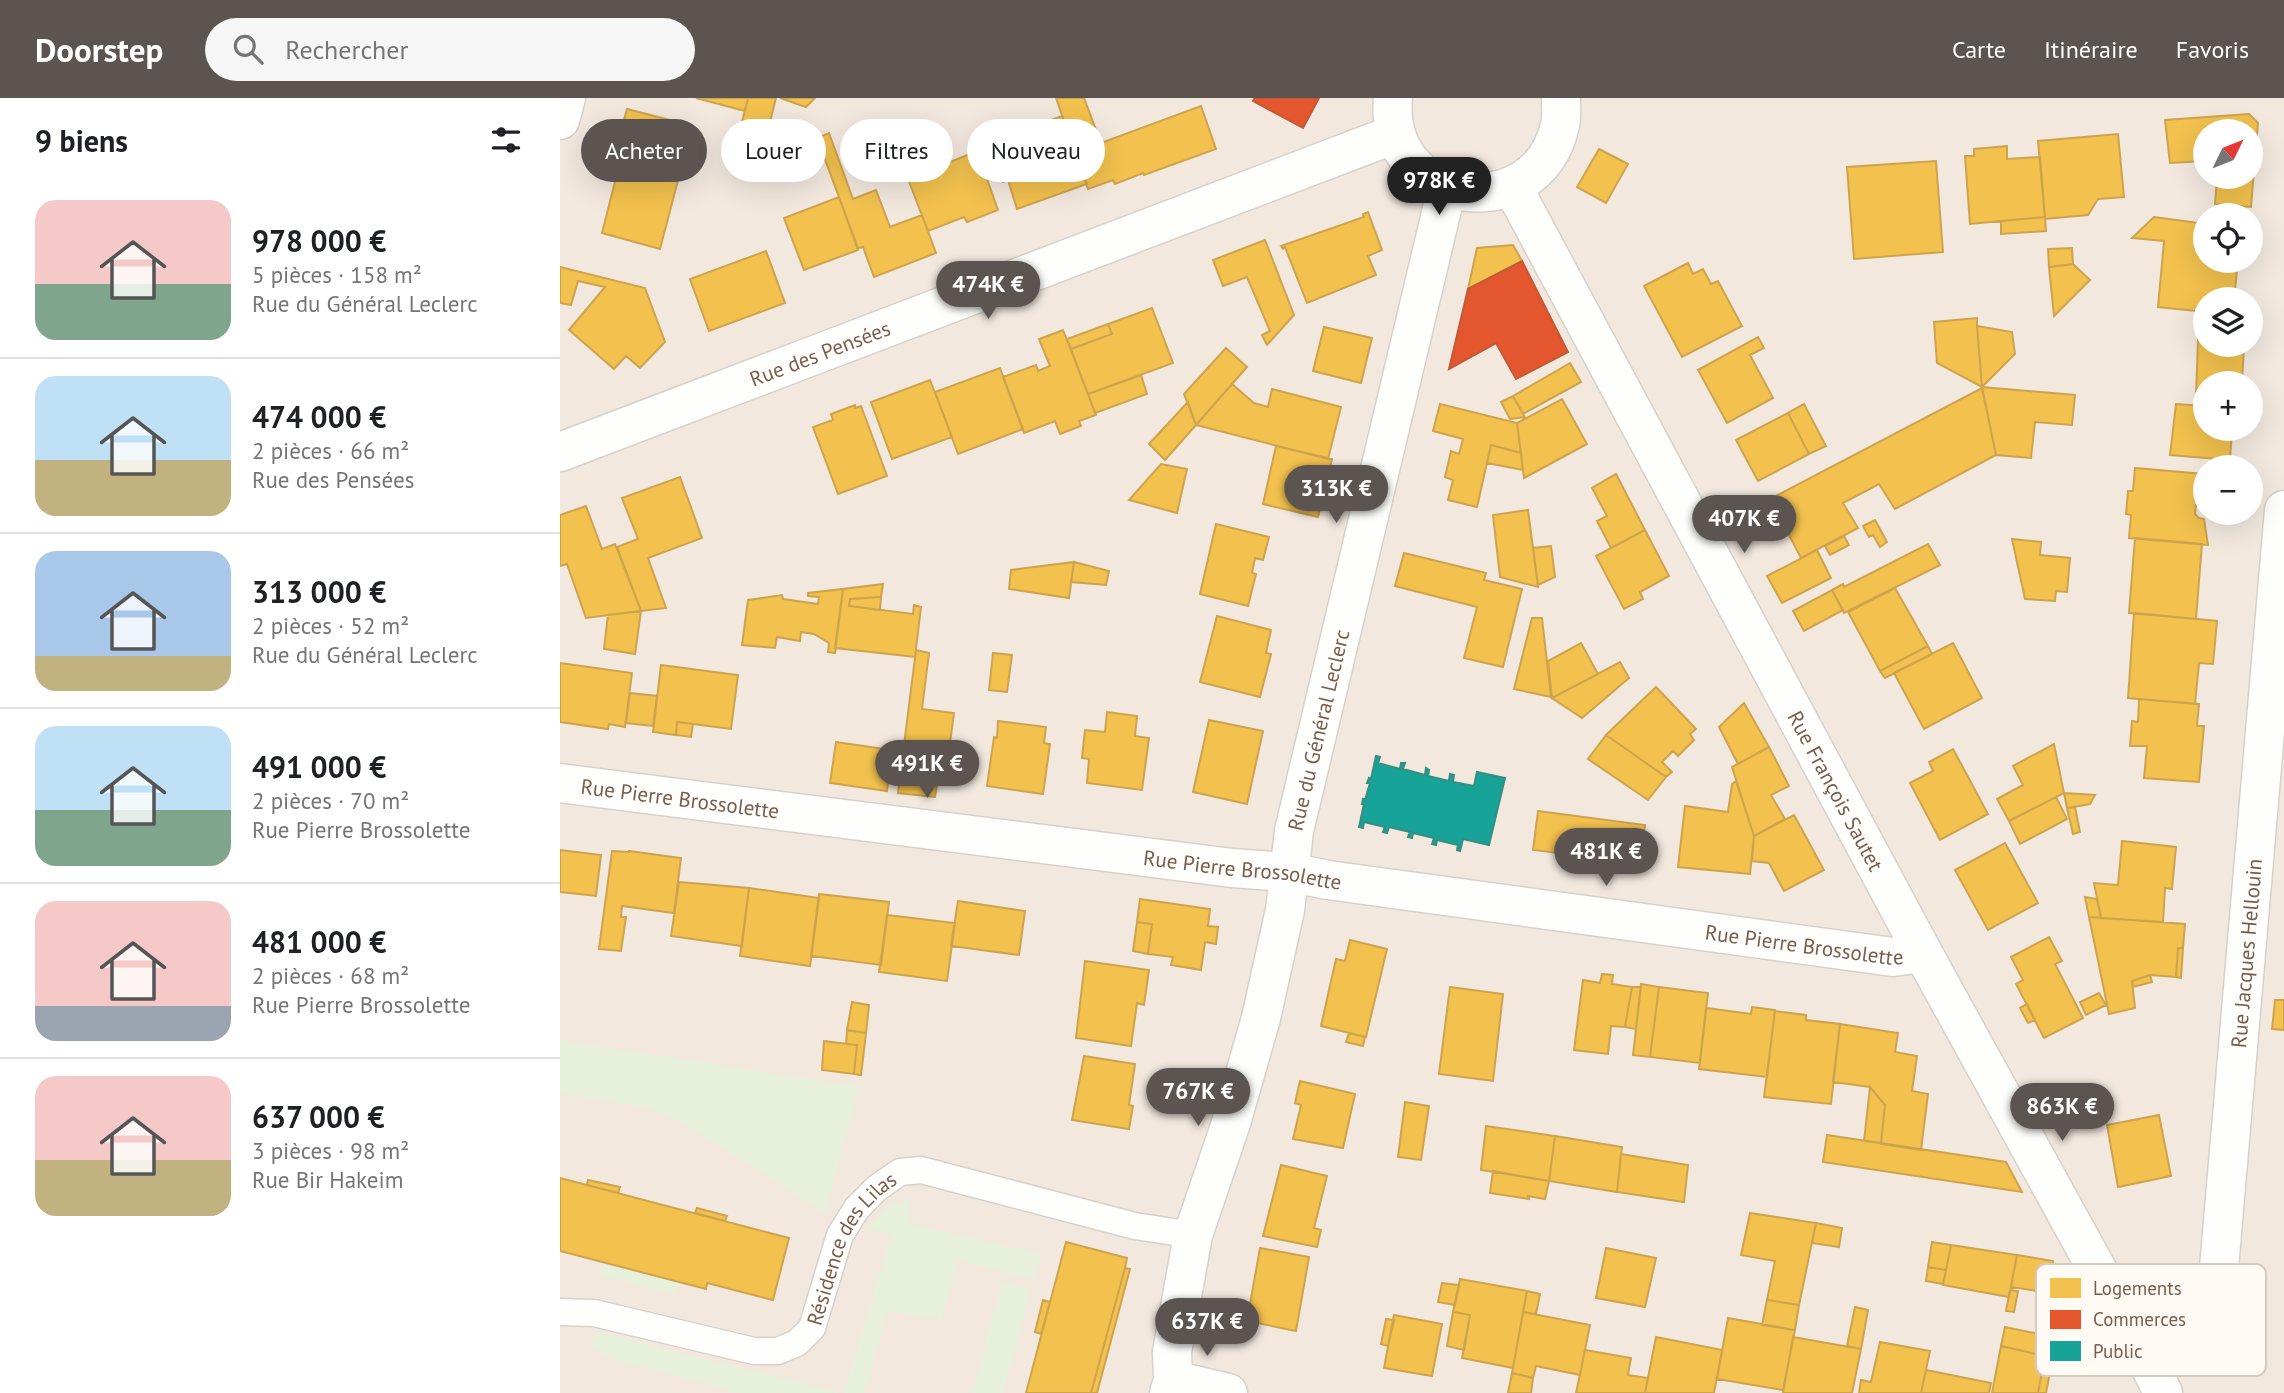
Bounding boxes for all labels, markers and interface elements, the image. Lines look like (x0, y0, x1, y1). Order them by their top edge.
search box (205, 18, 695, 81)
text: Doorstep (35, 28, 163, 71)
icon: search (229, 30, 267, 68)
text: Rechercher (285, 33, 408, 66)
text: Carte (1952, 34, 2006, 65)
text: Itinéraire (2044, 34, 2138, 65)
text: Favoris (2176, 34, 2249, 65)
chip: Acheter (581, 119, 707, 182)
chip: Louer (721, 119, 826, 182)
chip: Filtres (840, 119, 953, 182)
chip: Nouveau (967, 119, 1105, 182)
north arrow (2193, 119, 2263, 189)
map controls (2193, 119, 2263, 525)
text: 9 biens (35, 121, 128, 160)
icon: filters (487, 121, 525, 159)
pin: 978K € (1382, 158, 1496, 217)
text: 978K € (1403, 165, 1475, 194)
button: locate (2193, 203, 2263, 273)
text: 978 000 € (252, 221, 386, 260)
icon: home (91, 228, 175, 312)
text: 5 pièces · 158 m² (252, 260, 422, 289)
pin: 474K € (931, 262, 1045, 321)
text: 474K € (952, 269, 1024, 298)
button: layers (2193, 287, 2263, 357)
text: Rue du Général Leclerc (252, 289, 478, 318)
street label: Rue des Pensées (746, 314, 894, 392)
button: + (2193, 371, 2263, 441)
text: 474 000 € (252, 397, 386, 436)
icon: home (91, 404, 175, 488)
text: 2 pièces · 66 m² (252, 436, 409, 465)
button: − (2193, 455, 2263, 525)
text: Rue des Pensées (252, 465, 414, 494)
pin: 313K € (1279, 466, 1393, 525)
text: 313K € (1300, 473, 1372, 502)
pin: 407K € (1687, 496, 1801, 555)
text: 407K € (1708, 503, 1780, 532)
text: 313 000 € (252, 572, 386, 611)
icon: home (91, 579, 175, 663)
text: 2 pièces · 52 m² (252, 611, 409, 640)
street label: Rue du Général Leclerc (1281, 627, 1355, 833)
text: Rue du Général Leclerc (252, 640, 478, 669)
street label: Rue François Sautet (1782, 706, 1890, 875)
pin: 491K € (870, 740, 984, 800)
text: 491 000 € (252, 747, 386, 786)
text: 491K € (891, 748, 963, 777)
icon: home (91, 754, 175, 838)
street label: Rue Pierre Brossolette (579, 772, 781, 824)
text: 2 pièces · 70 m² (252, 786, 409, 815)
text: Rue Pierre Brossolette (252, 815, 471, 844)
pin: 481K € (1549, 828, 1663, 888)
text: 481K € (1570, 836, 1642, 865)
street label: Rue Pierre Brossolette (1142, 843, 1343, 895)
street label: Rue Jacques Hellouin (2224, 857, 2268, 1049)
street label: Rue Pierre Brossolette (1704, 918, 1905, 970)
text: 481 000 € (252, 922, 386, 961)
icon: home (91, 929, 175, 1013)
text: 2 pièces · 68 m² (252, 961, 409, 990)
text: Rue Pierre Brossolette (252, 990, 471, 1019)
pin: 767K € (1141, 1068, 1255, 1128)
text: 767K € (1162, 1076, 1234, 1105)
pin: 863K € (2005, 1084, 2119, 1143)
text: 863K € (2026, 1091, 2098, 1120)
text: 637 000 € (252, 1097, 385, 1136)
icon: home (91, 1104, 175, 1188)
text: 3 pièces · 98 m² (252, 1136, 409, 1165)
text: Rue Bir Hakeim (252, 1165, 403, 1194)
street label: Résidence des Lilas (800, 1165, 901, 1328)
legend (2036, 1264, 2266, 1376)
text: Logements (2093, 1276, 2182, 1300)
pin: 637K € (1150, 1298, 1264, 1358)
text: 637K € (1171, 1306, 1243, 1335)
text: Commerces (2093, 1307, 2186, 1331)
text: Public (2093, 1339, 2143, 1363)

